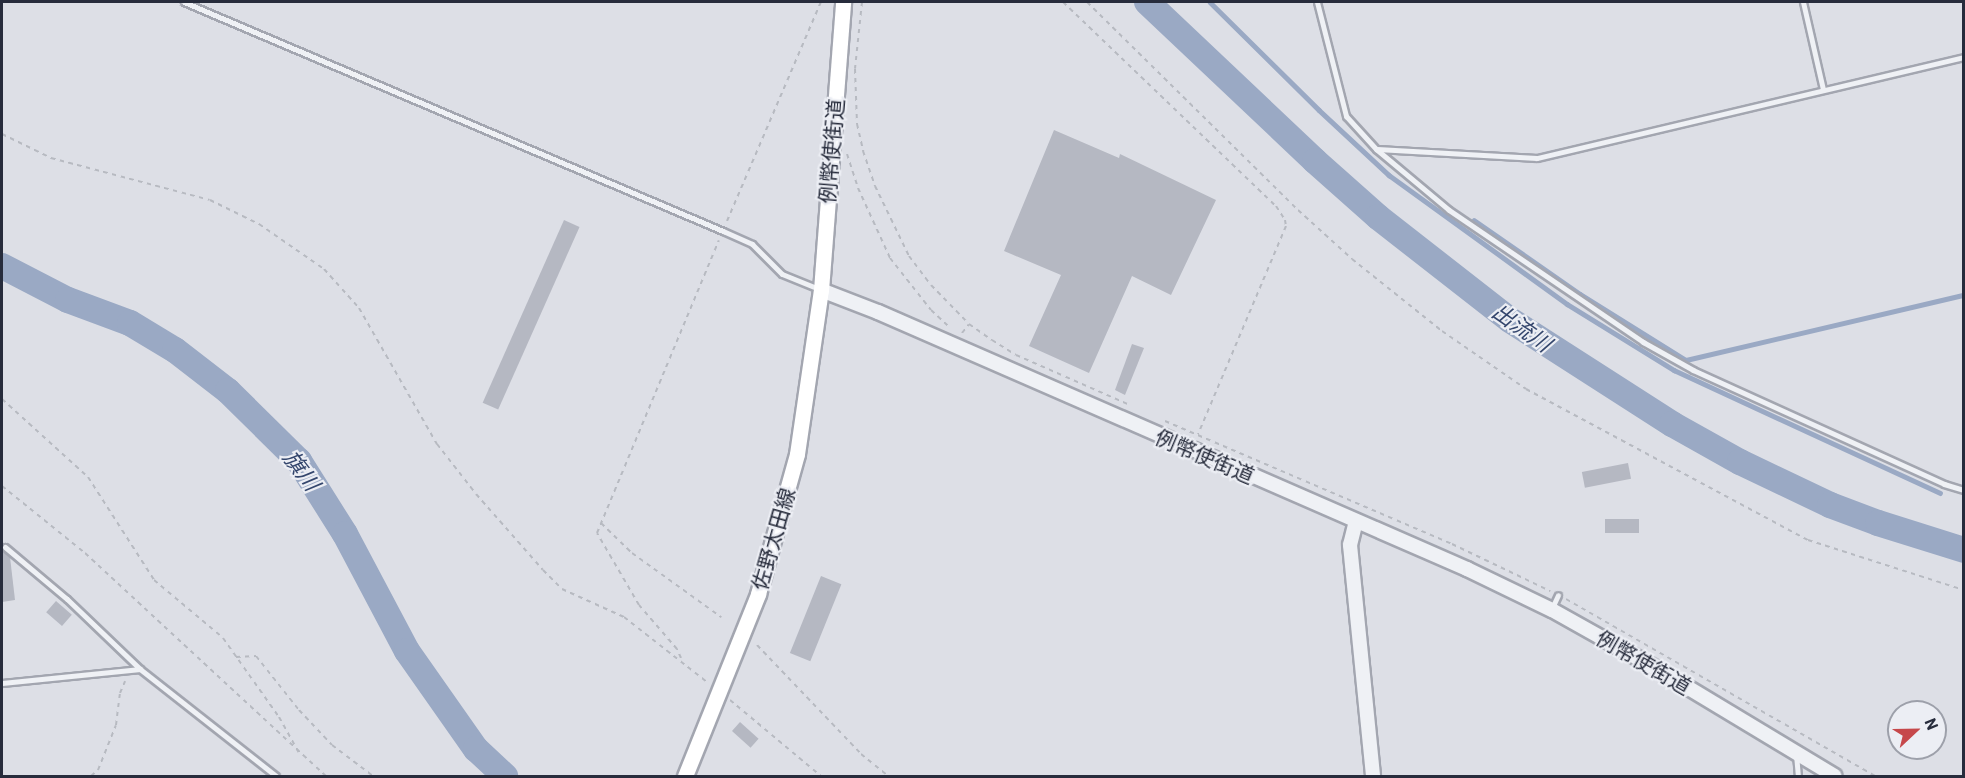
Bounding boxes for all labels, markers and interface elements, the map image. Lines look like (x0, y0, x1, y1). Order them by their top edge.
street label: 例幣使街道 (814, 98, 848, 204)
water label: 出流川 (1487, 297, 1557, 357)
street label: 例幣使街道 (1152, 424, 1258, 488)
water label: 旗川 (278, 444, 326, 496)
street label: 佐野太田線 (746, 485, 800, 593)
street label: 例幣使街道 (1592, 625, 1696, 699)
north arrow (1887, 700, 1947, 760)
text: N (1921, 715, 1943, 732)

